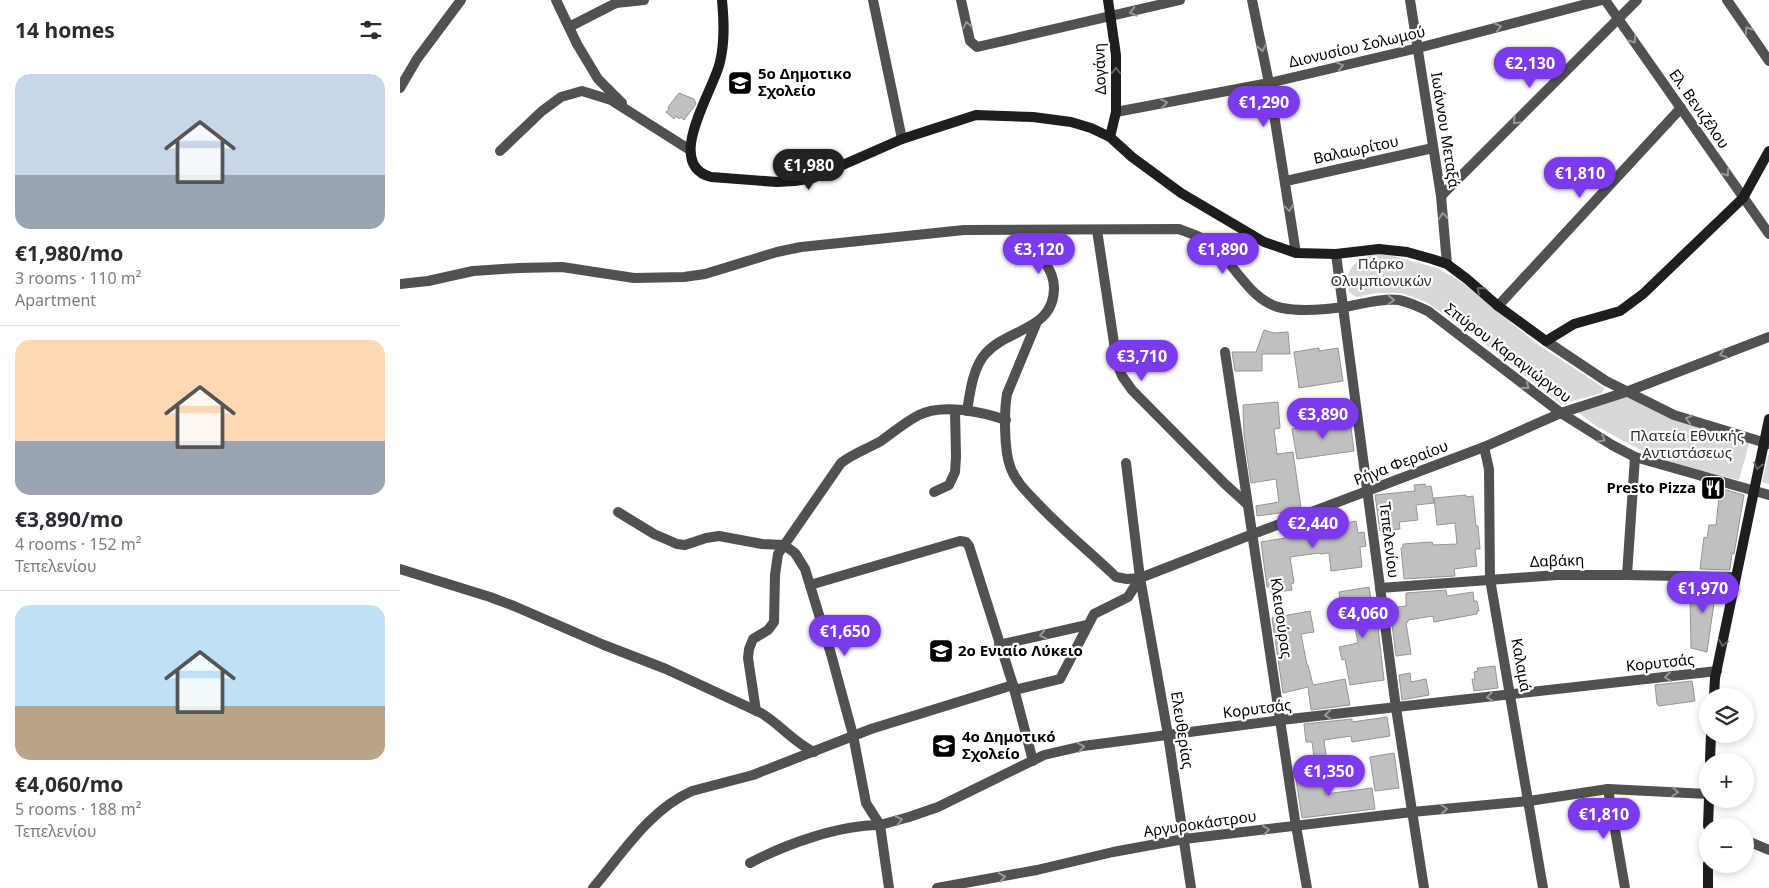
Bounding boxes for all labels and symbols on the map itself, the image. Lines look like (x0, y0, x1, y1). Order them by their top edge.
one-way arrow (1128, 6, 1137, 17)
one-way arrow (962, 20, 973, 29)
street label: Διονυσίου Σολωμού (1286, 21, 1427, 72)
one-way arrow (1494, 22, 1503, 33)
one-way arrow (1745, 27, 1754, 36)
one-way arrow (1627, 34, 1636, 44)
street label: Δογάνη (1088, 43, 1110, 95)
one-way arrow (1256, 43, 1267, 52)
pin: €2,130 (1489, 46, 1571, 89)
one-way arrow (1336, 61, 1345, 72)
place label: 5o Δημοτικο Σχολείο (758, 63, 852, 100)
street label: Ελ. Βενιζέλου (1665, 65, 1735, 152)
one-way arrow (1111, 67, 1121, 75)
school or university icon: 5o Δημοτικο Σχολείο (727, 70, 753, 96)
street label: Ιωάννου Μεταξά (1427, 71, 1465, 190)
pin: €1,290 (1223, 86, 1305, 128)
one-way arrow (1160, 98, 1169, 109)
one-way arrow (1513, 115, 1522, 124)
street label: Βαλαωρίτου (1311, 130, 1400, 168)
pin: €1,980 (768, 148, 850, 191)
pin: €1,810 (1539, 156, 1621, 199)
one-way arrow (1720, 168, 1729, 177)
one-way arrow (1284, 203, 1294, 212)
one-way arrow (1437, 212, 1448, 220)
pin: €3,120 (998, 232, 1080, 275)
pin: €1,890 (1182, 232, 1264, 275)
park label: Πάρκο Ολυμπιονικών (1330, 253, 1432, 290)
one-way arrow (1476, 287, 1485, 296)
one-way arrow (1388, 295, 1395, 305)
street label: Σπύρου Καραγιώργου (1441, 298, 1576, 407)
pin: €3,710 (1101, 340, 1183, 382)
one-way arrow (1720, 348, 1728, 358)
one-way arrow (1520, 380, 1529, 388)
pin: €3,890 (1282, 398, 1364, 440)
one-way arrow (1685, 415, 1694, 425)
park label: Πλατεία Εθνικής Αντιστάσεως (1630, 425, 1744, 462)
one-way arrow (1597, 433, 1606, 443)
street label: Ρήγα Φεραίου (1351, 435, 1451, 489)
one-way arrow (1754, 462, 1764, 471)
restaurant icon: Presto Pizza (1700, 475, 1726, 501)
place label: Presto Pizza (1606, 477, 1696, 497)
street label: Τεπελενίου (1375, 501, 1405, 579)
pin: €2,440 (1272, 506, 1354, 549)
street label: Δαβάκη (1529, 549, 1585, 571)
pin: €1,970 (1662, 572, 1744, 614)
street label: Κλεισούρας (1266, 576, 1298, 659)
pin: €4,060 (1322, 596, 1404, 639)
pin: €1,650 (804, 614, 886, 657)
one-way arrow (1039, 629, 1048, 640)
street label: Καλαμά (1507, 636, 1537, 694)
school or university icon: 2ο Ενιαίο Λύκειο (928, 638, 954, 664)
one-way arrow (1718, 638, 1728, 647)
place label: 2ο Ενιαίο Λύκειο (958, 640, 1083, 660)
street label: Κορυτσάς (1625, 648, 1695, 676)
one-way arrow (1664, 671, 1672, 682)
street label: Ελευθερίας (1167, 690, 1199, 770)
one-way arrow (1485, 691, 1493, 702)
street label: Κορυτσάς (1222, 694, 1292, 722)
one-way arrow (1324, 709, 1332, 720)
place label: 4ο Δημοτικό Σχολείο (962, 726, 1056, 763)
school or university icon: 4ο Δημοτικό Σχολείο (931, 733, 957, 759)
one-way arrow (1077, 742, 1085, 752)
pin: €1,350 (1288, 754, 1370, 797)
one-way arrow (1672, 787, 1680, 798)
pin: €1,810 (1563, 798, 1645, 840)
one-way arrow (1441, 804, 1449, 815)
street label: Αργυροκάστρου (1142, 805, 1258, 841)
one-way arrow (894, 815, 903, 826)
one-way arrow (1262, 825, 1270, 836)
one-way arrow (998, 872, 1007, 882)

